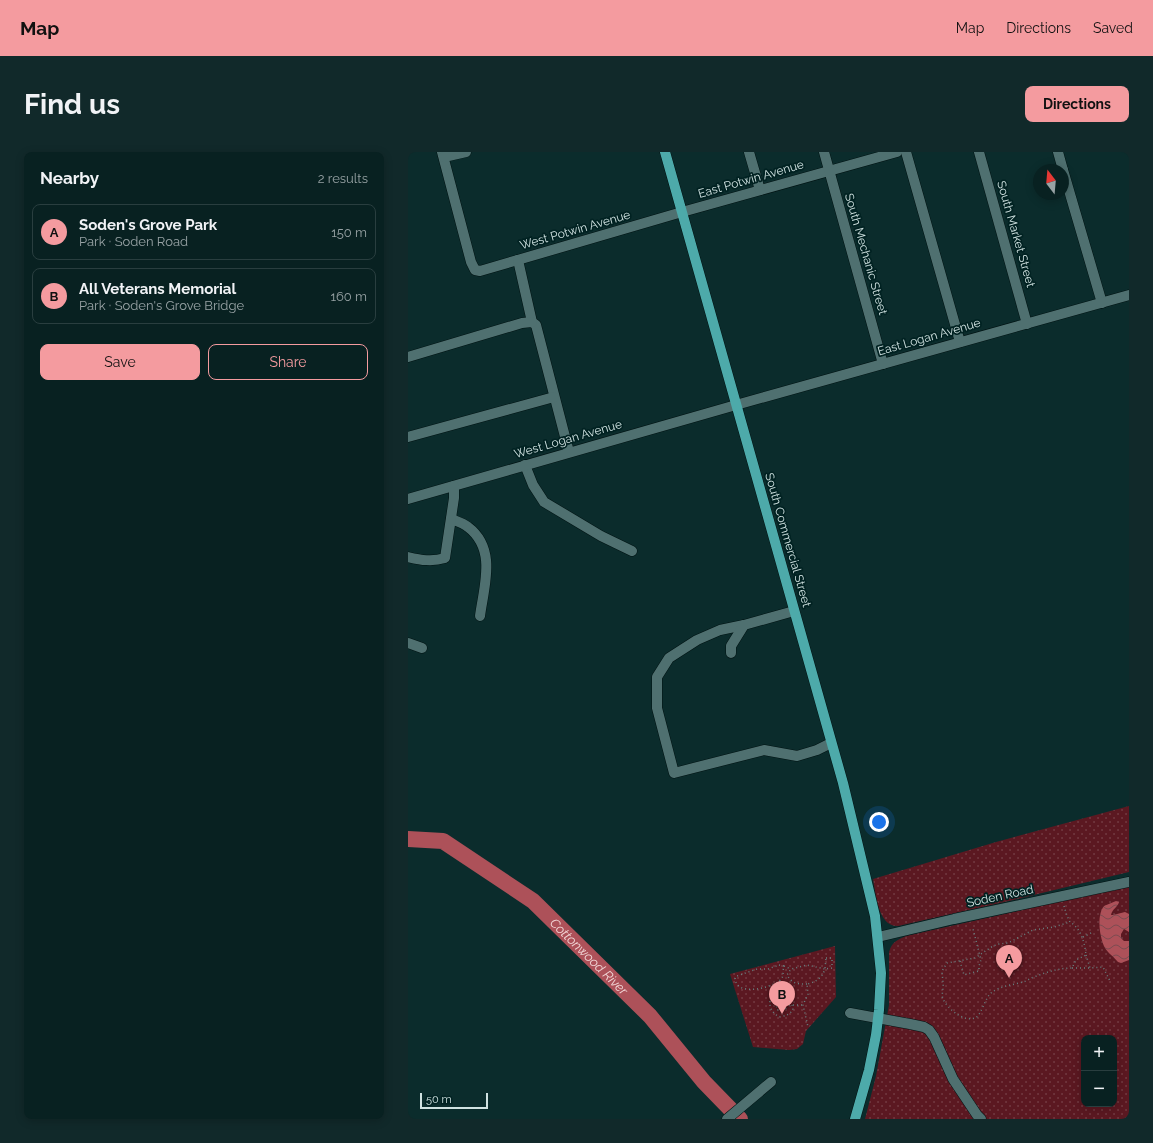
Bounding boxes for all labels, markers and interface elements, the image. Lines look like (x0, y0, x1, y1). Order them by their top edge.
text: Map (20, 17, 59, 39)
text: Map (956, 20, 984, 36)
text: Directions (1006, 20, 1071, 36)
text: Saved (1093, 20, 1133, 36)
button: Directions (1025, 86, 1129, 122)
text: Find us (24, 88, 120, 121)
street label: East Potwin Avenue (697, 157, 805, 201)
north arrow (1033, 164, 1069, 200)
text: Nearby (40, 168, 99, 188)
text: 2 results (318, 171, 368, 186)
street label: South Market Street (994, 179, 1038, 289)
street label: South Mechanic Street (842, 192, 890, 316)
street label: West Potwin Avenue (518, 208, 632, 252)
text: Soden's Grove Park (79, 216, 217, 234)
text: A (50, 225, 58, 240)
text: 150 m (331, 225, 367, 240)
text: Park · Soden Road (79, 234, 188, 249)
text: All Veterans Memorial (79, 280, 236, 298)
text: B (50, 289, 58, 304)
text: 160 m (330, 289, 367, 304)
text: Park · Soden's Grove Bridge (79, 298, 244, 313)
street label: East Logan Avenue (876, 316, 982, 358)
button: Save (40, 344, 200, 380)
button: Share (208, 344, 368, 380)
street label: West Logan Avenue (513, 417, 623, 461)
street label: South Commercial Street (762, 471, 814, 609)
your location (869, 812, 889, 832)
street label: Soden Road (965, 882, 1035, 910)
water label: Cottonwood River (547, 915, 631, 998)
pin: A (996, 945, 1022, 978)
pin: B (769, 981, 795, 1014)
map controls (1081, 1035, 1117, 1107)
button: + (1081, 1035, 1117, 1071)
button: − (1081, 1071, 1117, 1107)
scale bar (420, 1091, 488, 1110)
text: 50 m (426, 1093, 452, 1106)

